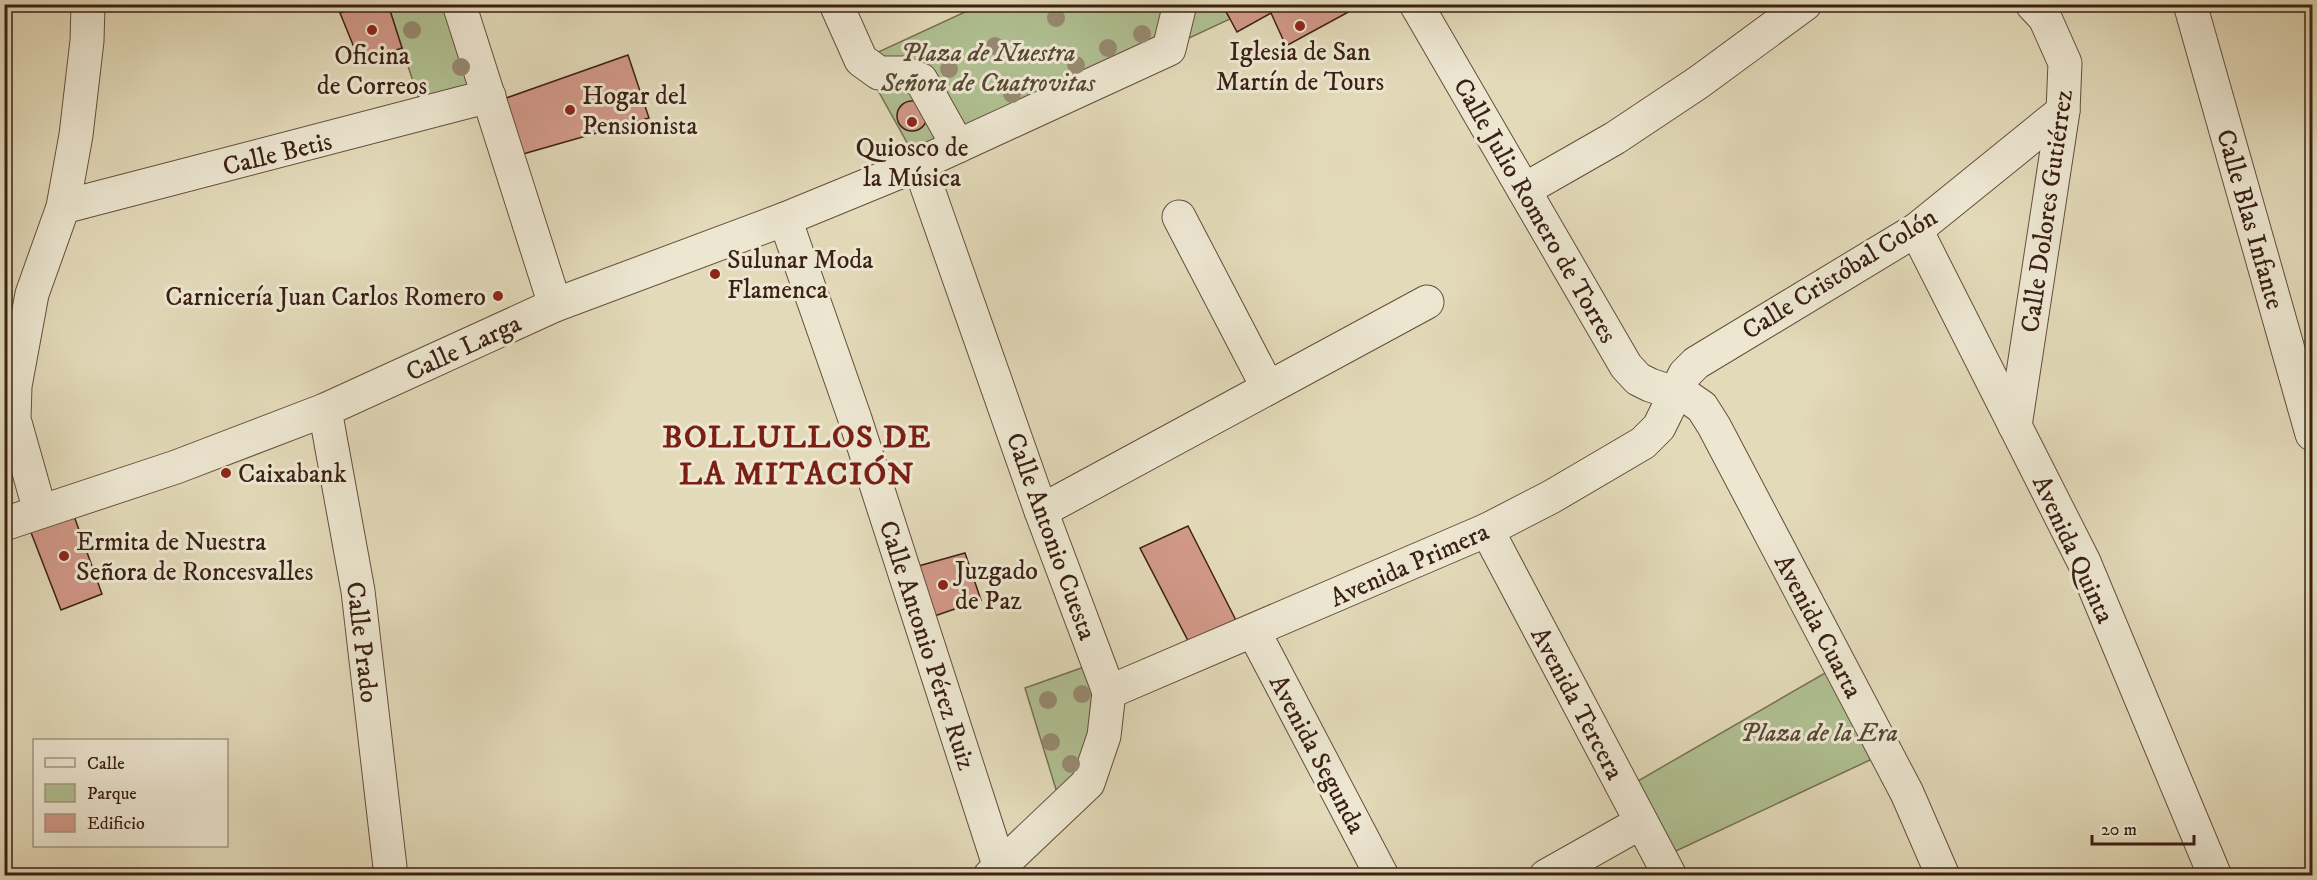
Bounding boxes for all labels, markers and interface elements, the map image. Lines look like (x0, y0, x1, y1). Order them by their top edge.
marker: Iglesia de San Martín de Tours (1293, 19, 1307, 33)
marker: Oficina de Correos (365, 23, 379, 37)
place label: Iglesia de San Martín de Tours (1216, 36, 1384, 99)
park label: Plaza de Nuestra Señora de Cuatrovitas (880, 37, 1096, 100)
place label: Oficina de Correos (317, 40, 427, 103)
street label: Calle Julio Romero de Torres (1445, 72, 1624, 349)
place label: Hogar del Pensionista (582, 80, 697, 143)
street label: Calle Dolores Gutiérrez (2014, 88, 2081, 335)
marker: Hogar del Pensionista (563, 103, 577, 117)
marker: Quiosco de la Música (905, 115, 919, 129)
street label: Calle Betis (219, 125, 335, 184)
street label: Calle Blas Infante (2208, 126, 2291, 313)
place label: Quiosco de la Música (855, 132, 969, 195)
street label: Calle Cristóbal Colón (1736, 201, 1944, 348)
place label: Sulunar Moda Flamenca (727, 244, 873, 307)
marker: Sulunar Moda Flamenca (708, 267, 722, 281)
place label: Carnicería Juan Carlos Romero (165, 281, 486, 314)
marker: Carnicería Juan Carlos Romero (491, 289, 505, 303)
street label: Calle Larga (401, 307, 527, 389)
district label: BOLLULLOS DE LA MITACIÓN (662, 418, 932, 495)
street label: Calle Antonio Cuesta (998, 428, 1103, 645)
place label: Caixabank (238, 458, 347, 491)
marker: Caixabank (219, 466, 233, 480)
street label: Avenida Quinta (2024, 470, 2121, 629)
street label: Avenida Primera (1325, 516, 1494, 615)
street label: Calle Antonio Pérez Ruiz (871, 517, 982, 774)
place label: Ermita de Nuestra Señora de Roncesvalles (76, 526, 314, 589)
marker: Ermita de Nuestra Señora de Roncesvalles (57, 549, 71, 563)
street label: Avenida Cuarta (1766, 549, 1869, 704)
place label: Juzgado de Paz (953, 555, 1038, 618)
marker: Juzgado de Paz (936, 578, 950, 592)
street label: Calle Prado (338, 580, 385, 705)
street label: Avenida Tercera (1523, 622, 1631, 786)
street label: Avenida Segunda (1261, 670, 1372, 840)
park label: Plaza de la Era (1740, 717, 1898, 750)
legend (33, 739, 228, 847)
text: Calle (87, 753, 125, 775)
text: Parque (87, 783, 137, 805)
scale bar (2092, 808, 2194, 846)
text: Edificio (87, 813, 145, 835)
text: 20 m (2101, 819, 2137, 841)

